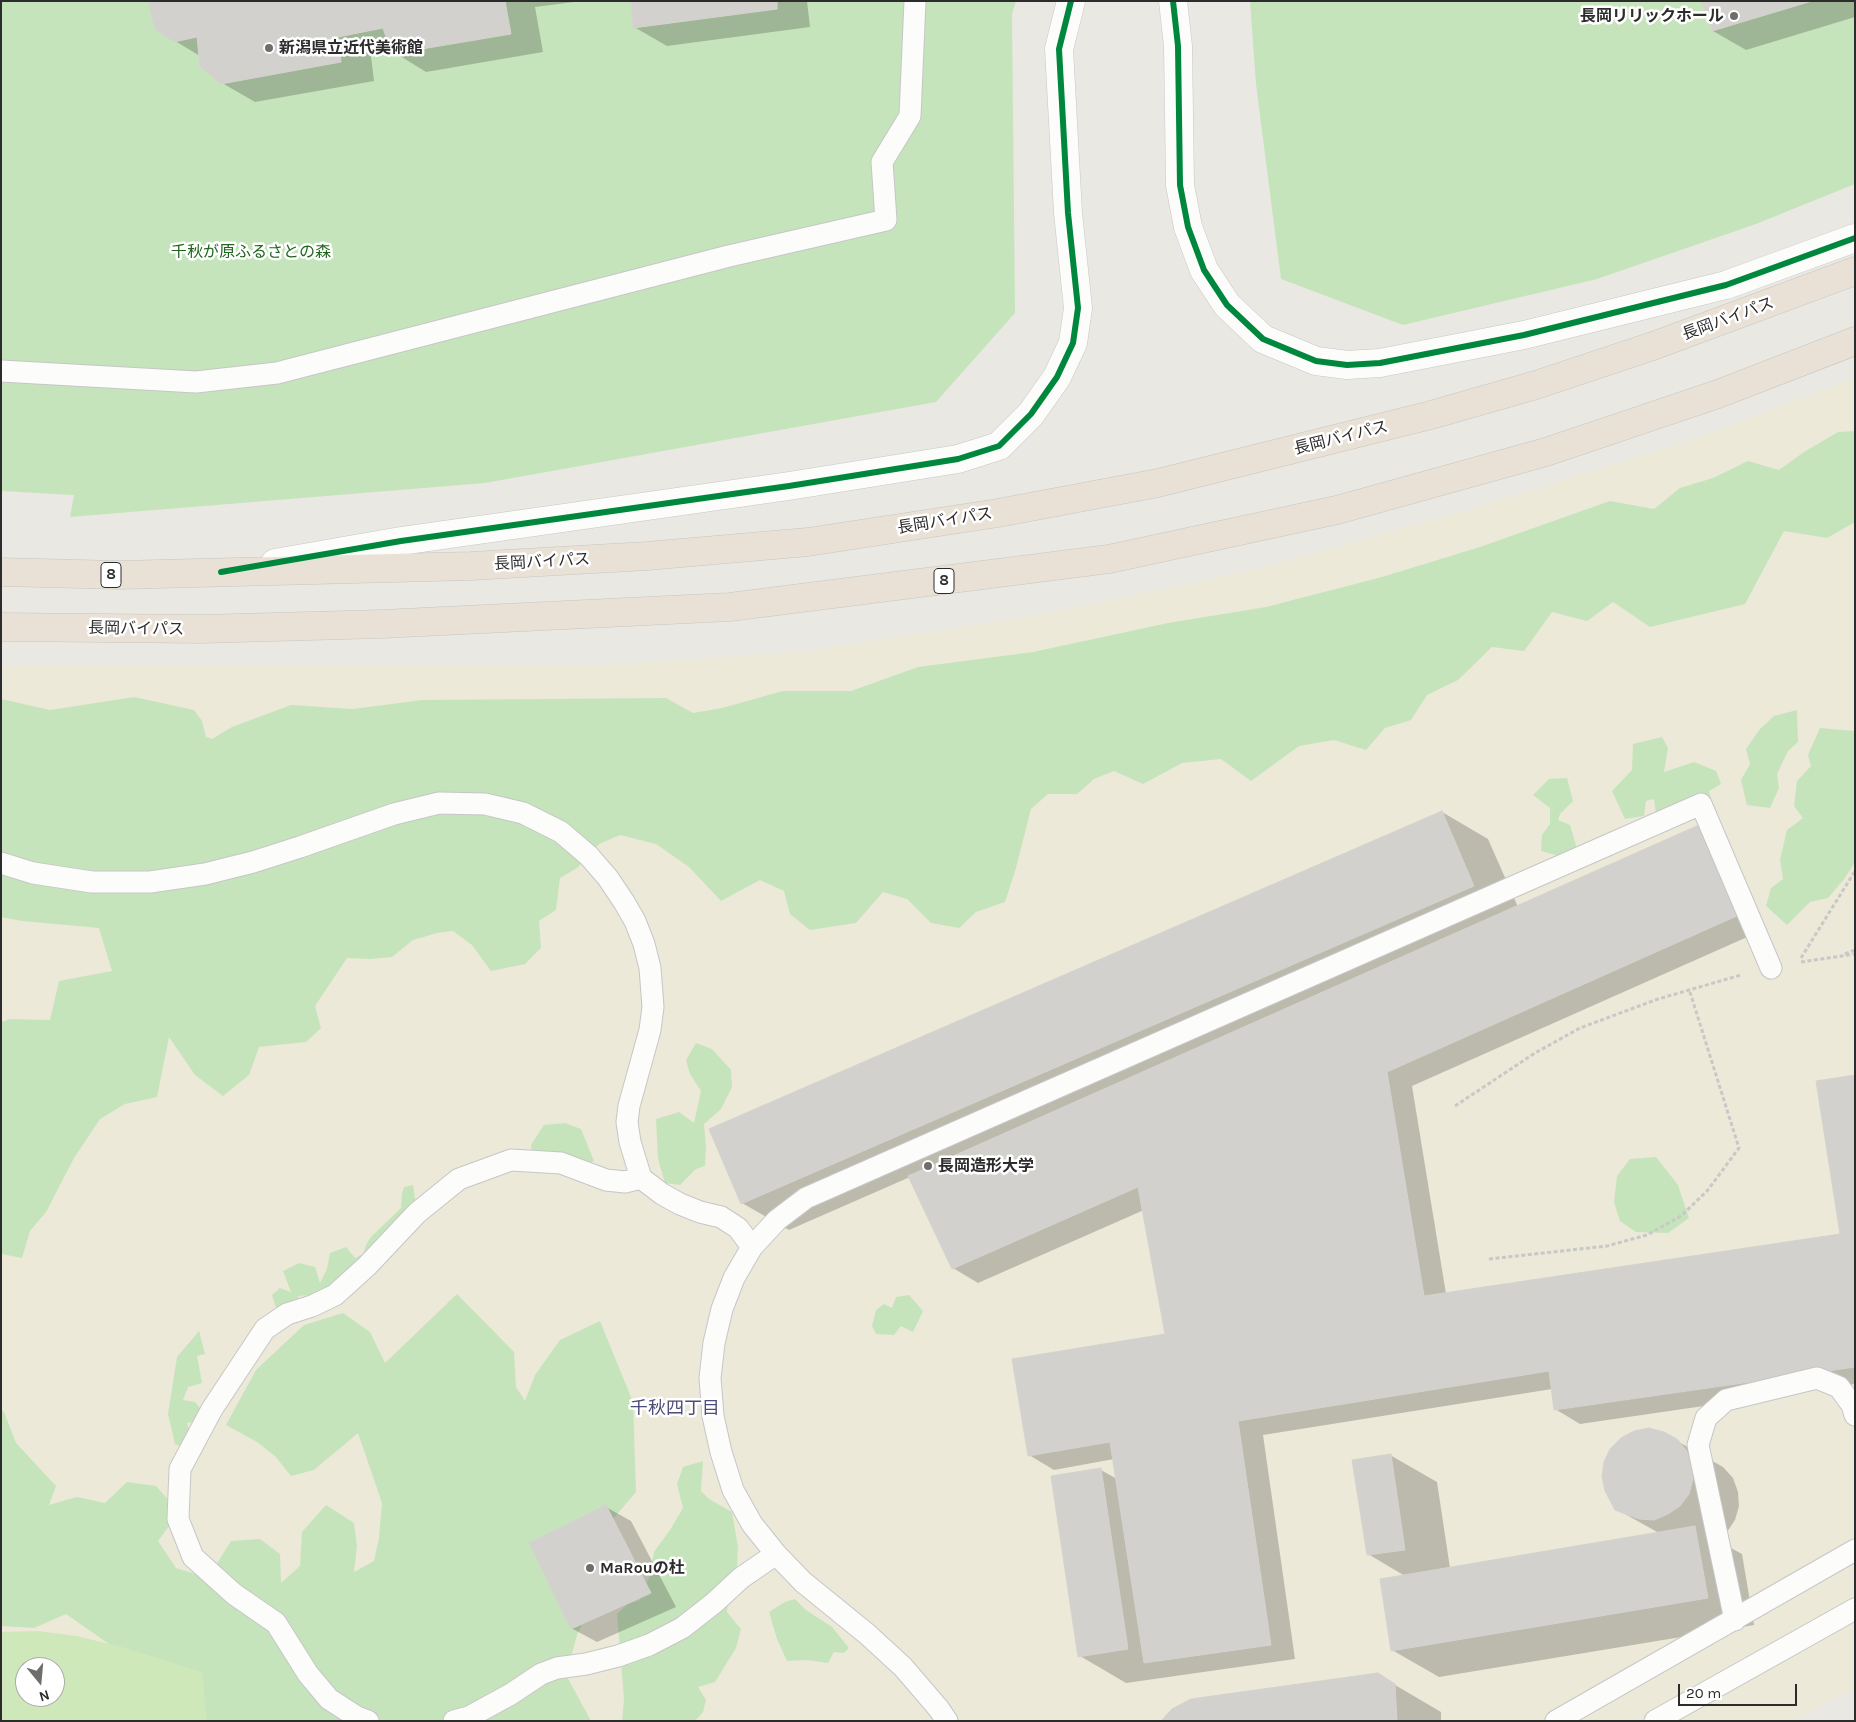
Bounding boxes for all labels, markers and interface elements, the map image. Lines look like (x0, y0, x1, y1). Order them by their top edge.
place label: 長岡リリックホール (1580, 6, 1724, 26)
marker: 長岡リリックホール (1728, 10, 1740, 22)
place label: 新潟県立近代美術館 (279, 38, 423, 58)
marker: 新潟県立近代美術館 (263, 42, 275, 54)
park label: 千秋が原ふるさとの森 (171, 242, 331, 262)
street label: 長岡バイパス (1680, 294, 1776, 344)
street label: 長岡バイパス (1292, 417, 1390, 459)
street label: 長岡バイパス (896, 504, 994, 538)
street label: 長岡バイパス (494, 550, 590, 574)
road number: 8 (101, 562, 121, 588)
road number: 8 (934, 568, 954, 594)
street label: 長岡バイパス (88, 619, 184, 639)
place label: 長岡造形大学 (938, 1156, 1034, 1176)
marker: 長岡造形大学 (922, 1160, 934, 1172)
district label: 千秋四丁目 (630, 1398, 720, 1420)
place label: MaRouの杜 (600, 1558, 685, 1578)
marker: MaRouの杜 (584, 1562, 596, 1574)
north arrow (15, 1657, 65, 1707)
scale bar (1681, 1674, 1800, 1706)
text: 20 m (1686, 1684, 1721, 1702)
text: N (37, 1686, 52, 1705)

